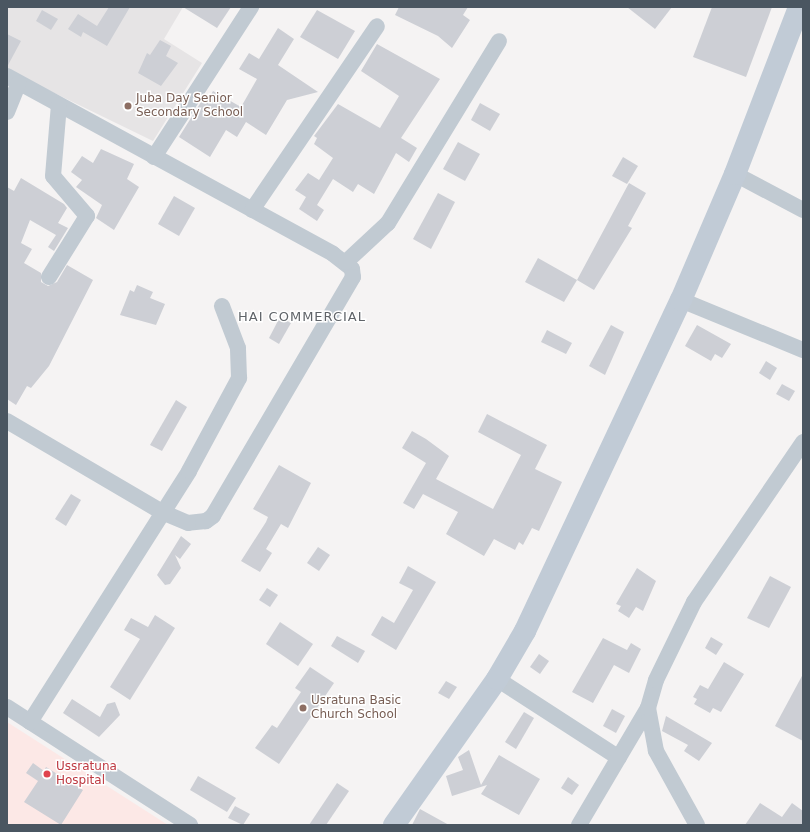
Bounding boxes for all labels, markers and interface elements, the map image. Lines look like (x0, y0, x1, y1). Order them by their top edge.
place label: Juba Day Senior Secondary School (136, 92, 243, 120)
marker: Juba Day Senior Secondary School (123, 101, 133, 111)
district label: HAI COMMERCIAL (238, 309, 366, 325)
place label: Usratuna Basic Church School (311, 694, 401, 722)
marker: Usratuna Basic Church School (298, 703, 308, 713)
place label: Ussratuna Hospital (56, 760, 117, 788)
marker: Ussratuna Hospital (41, 768, 53, 780)

